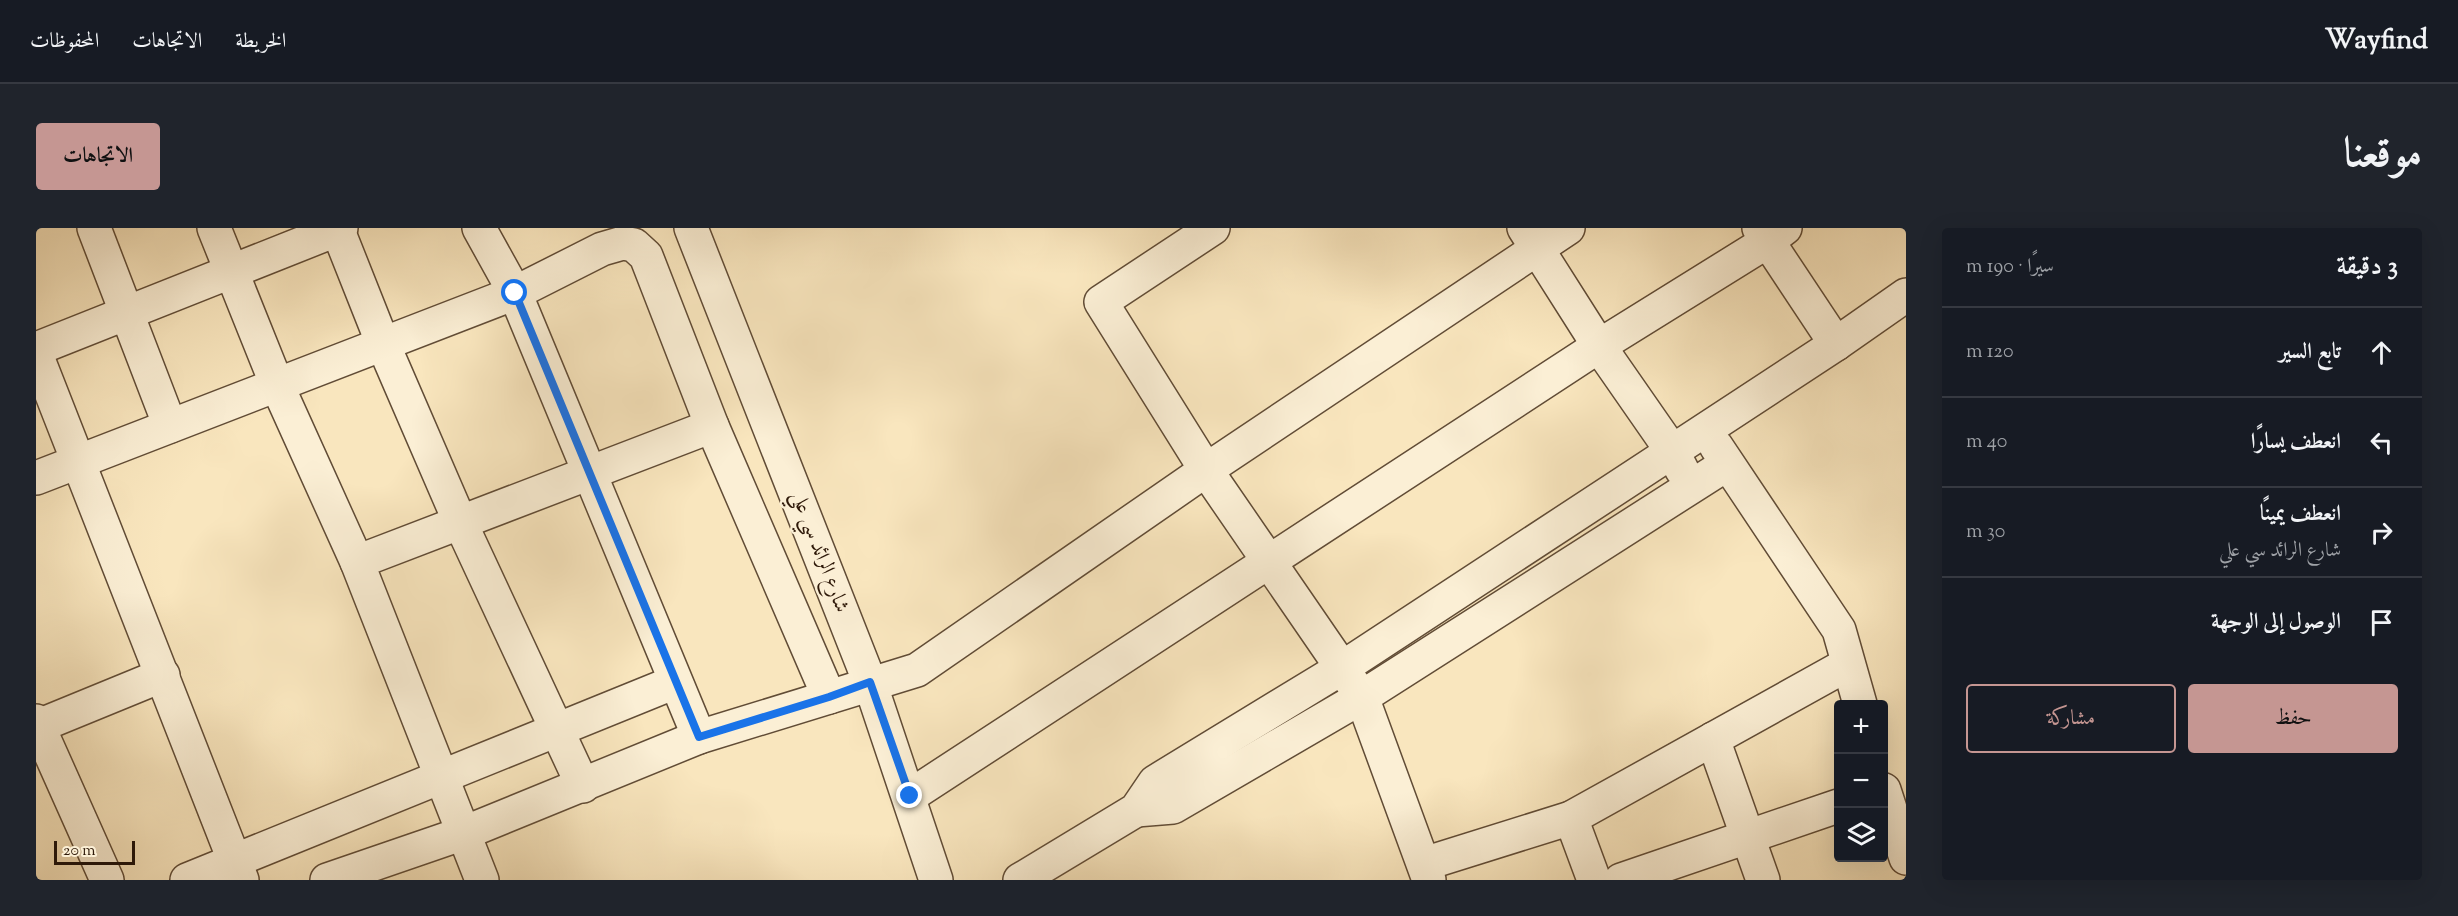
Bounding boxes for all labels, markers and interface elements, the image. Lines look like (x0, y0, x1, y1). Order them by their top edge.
text: Wayfind (2325, 21, 2428, 61)
text: المحفوظات (30, 27, 99, 57)
text: الاتجاهات (132, 27, 202, 57)
text: الخريطة (235, 27, 286, 57)
button: الاتجاهات (36, 123, 160, 190)
text: موقعنا (2344, 126, 2422, 186)
text: 3 دقيقة (2337, 249, 2398, 286)
text: سيرًا · 190 m (1966, 253, 2054, 282)
route start (501, 279, 527, 305)
icon: ahead (2365, 336, 2398, 369)
text: تابع السير (2279, 337, 2341, 369)
text: 120 m (1966, 338, 2014, 367)
icon: left (2365, 426, 2398, 459)
text: انعطف يسارًا (2251, 427, 2341, 459)
text: 40 m (1966, 428, 2007, 457)
street label: شارع الرائد سي علي (779, 487, 856, 618)
text: انعطف يمينًا (2260, 499, 2341, 531)
icon: right (2365, 516, 2398, 549)
text: 30 m (1966, 518, 2005, 547)
text: شارع الرائد سي علي (2219, 537, 2341, 566)
icon: arrive (2365, 606, 2398, 639)
text: الوصول إلى الوجهة (2211, 607, 2341, 639)
button: مشاركة (1966, 684, 2176, 753)
button: حفظ (2188, 684, 2398, 753)
map controls (1834, 700, 1888, 862)
button: + (1834, 700, 1888, 754)
button: − (1834, 754, 1888, 808)
route end (896, 782, 922, 808)
button: layers (1834, 808, 1888, 862)
scale bar (54, 838, 135, 866)
text: 20 m (63, 840, 96, 863)

